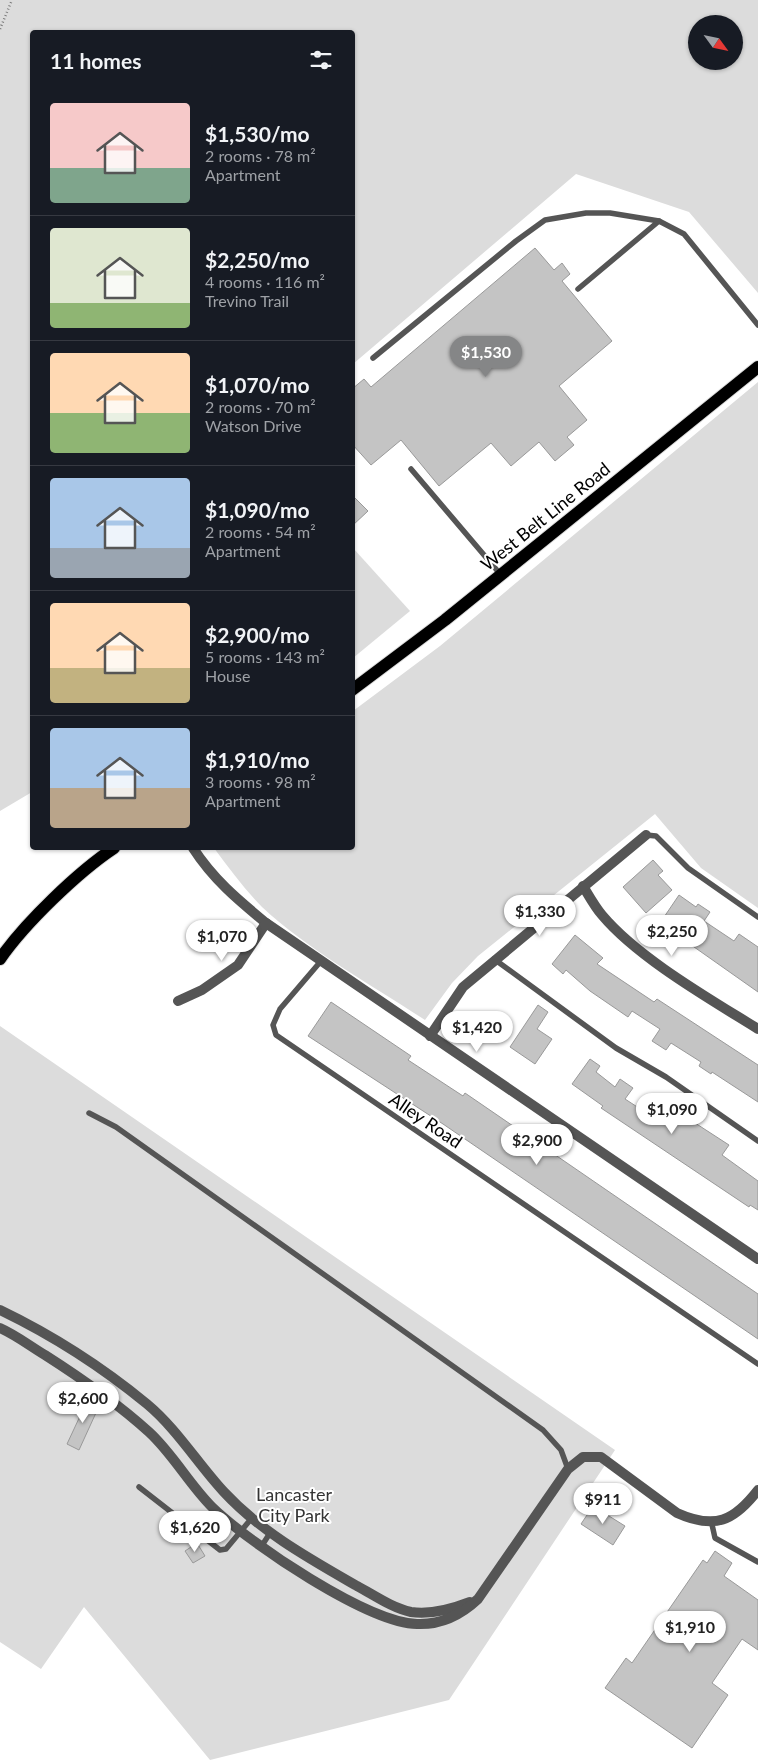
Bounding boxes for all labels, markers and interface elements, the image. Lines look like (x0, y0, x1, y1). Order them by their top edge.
north arrow (688, 15, 742, 70)
map controls (688, 15, 743, 70)
icon: filters (307, 46, 335, 74)
text: 11 homes (50, 48, 141, 73)
text: $1,530/mo (205, 121, 310, 146)
icon: home (90, 123, 150, 183)
text: 2 rooms · 78 m² (205, 146, 316, 165)
text: Apartment (205, 165, 280, 184)
text: $2,250/mo (205, 247, 310, 272)
icon: home (90, 248, 150, 308)
text: 4 rooms · 116 m² (205, 272, 325, 291)
text: Trevino Trail (205, 291, 289, 310)
pin: $1,530 (445, 336, 527, 378)
text: $1,530 (461, 342, 511, 361)
text: $1,070/mo (205, 372, 310, 397)
icon: home (90, 373, 150, 433)
text: 2 rooms · 70 m² (205, 397, 316, 416)
text: Watson Drive (205, 416, 301, 435)
street label: West Belt Line Road (476, 457, 614, 575)
text: $1,090/mo (205, 497, 310, 522)
icon: home (90, 498, 150, 558)
text: 2 rooms · 54 m² (205, 522, 316, 541)
text: Apartment (205, 541, 280, 560)
text: $2,900/mo (205, 622, 310, 647)
icon: home (90, 623, 150, 683)
text: 5 rooms · 143 m² (205, 647, 325, 666)
text: House (205, 666, 250, 685)
text: $1,910/mo (205, 747, 310, 772)
icon: home (90, 748, 150, 808)
text: 3 rooms · 98 m² (205, 772, 316, 791)
text: Apartment (205, 791, 280, 810)
pin: $1,330 (499, 894, 581, 937)
text: $1,330 (515, 901, 565, 920)
pin: $2,250 (631, 914, 713, 957)
pin: $1,070 (181, 920, 263, 962)
text: $2,250 (647, 921, 697, 940)
text: $1,070 (197, 926, 247, 945)
pin: $1,420 (436, 1010, 518, 1053)
text: $1,420 (452, 1017, 502, 1036)
street label: Alley Road (385, 1088, 467, 1152)
pin: $1,090 (631, 1092, 713, 1135)
text: $1,090 (647, 1099, 697, 1118)
pin: $2,900 (496, 1124, 578, 1166)
text: $2,900 (512, 1130, 562, 1149)
pin: $2,600 (42, 1382, 124, 1424)
text: $2,600 (58, 1388, 108, 1407)
pin: $911 (573, 1482, 633, 1525)
park label: Lancaster City Park (256, 1483, 332, 1526)
text: $911 (584, 1489, 622, 1508)
pin: $1,620 (154, 1510, 236, 1553)
text: $1,620 (170, 1517, 220, 1536)
pin: $1,910 (649, 1610, 731, 1653)
text: $1,910 (665, 1617, 715, 1636)

